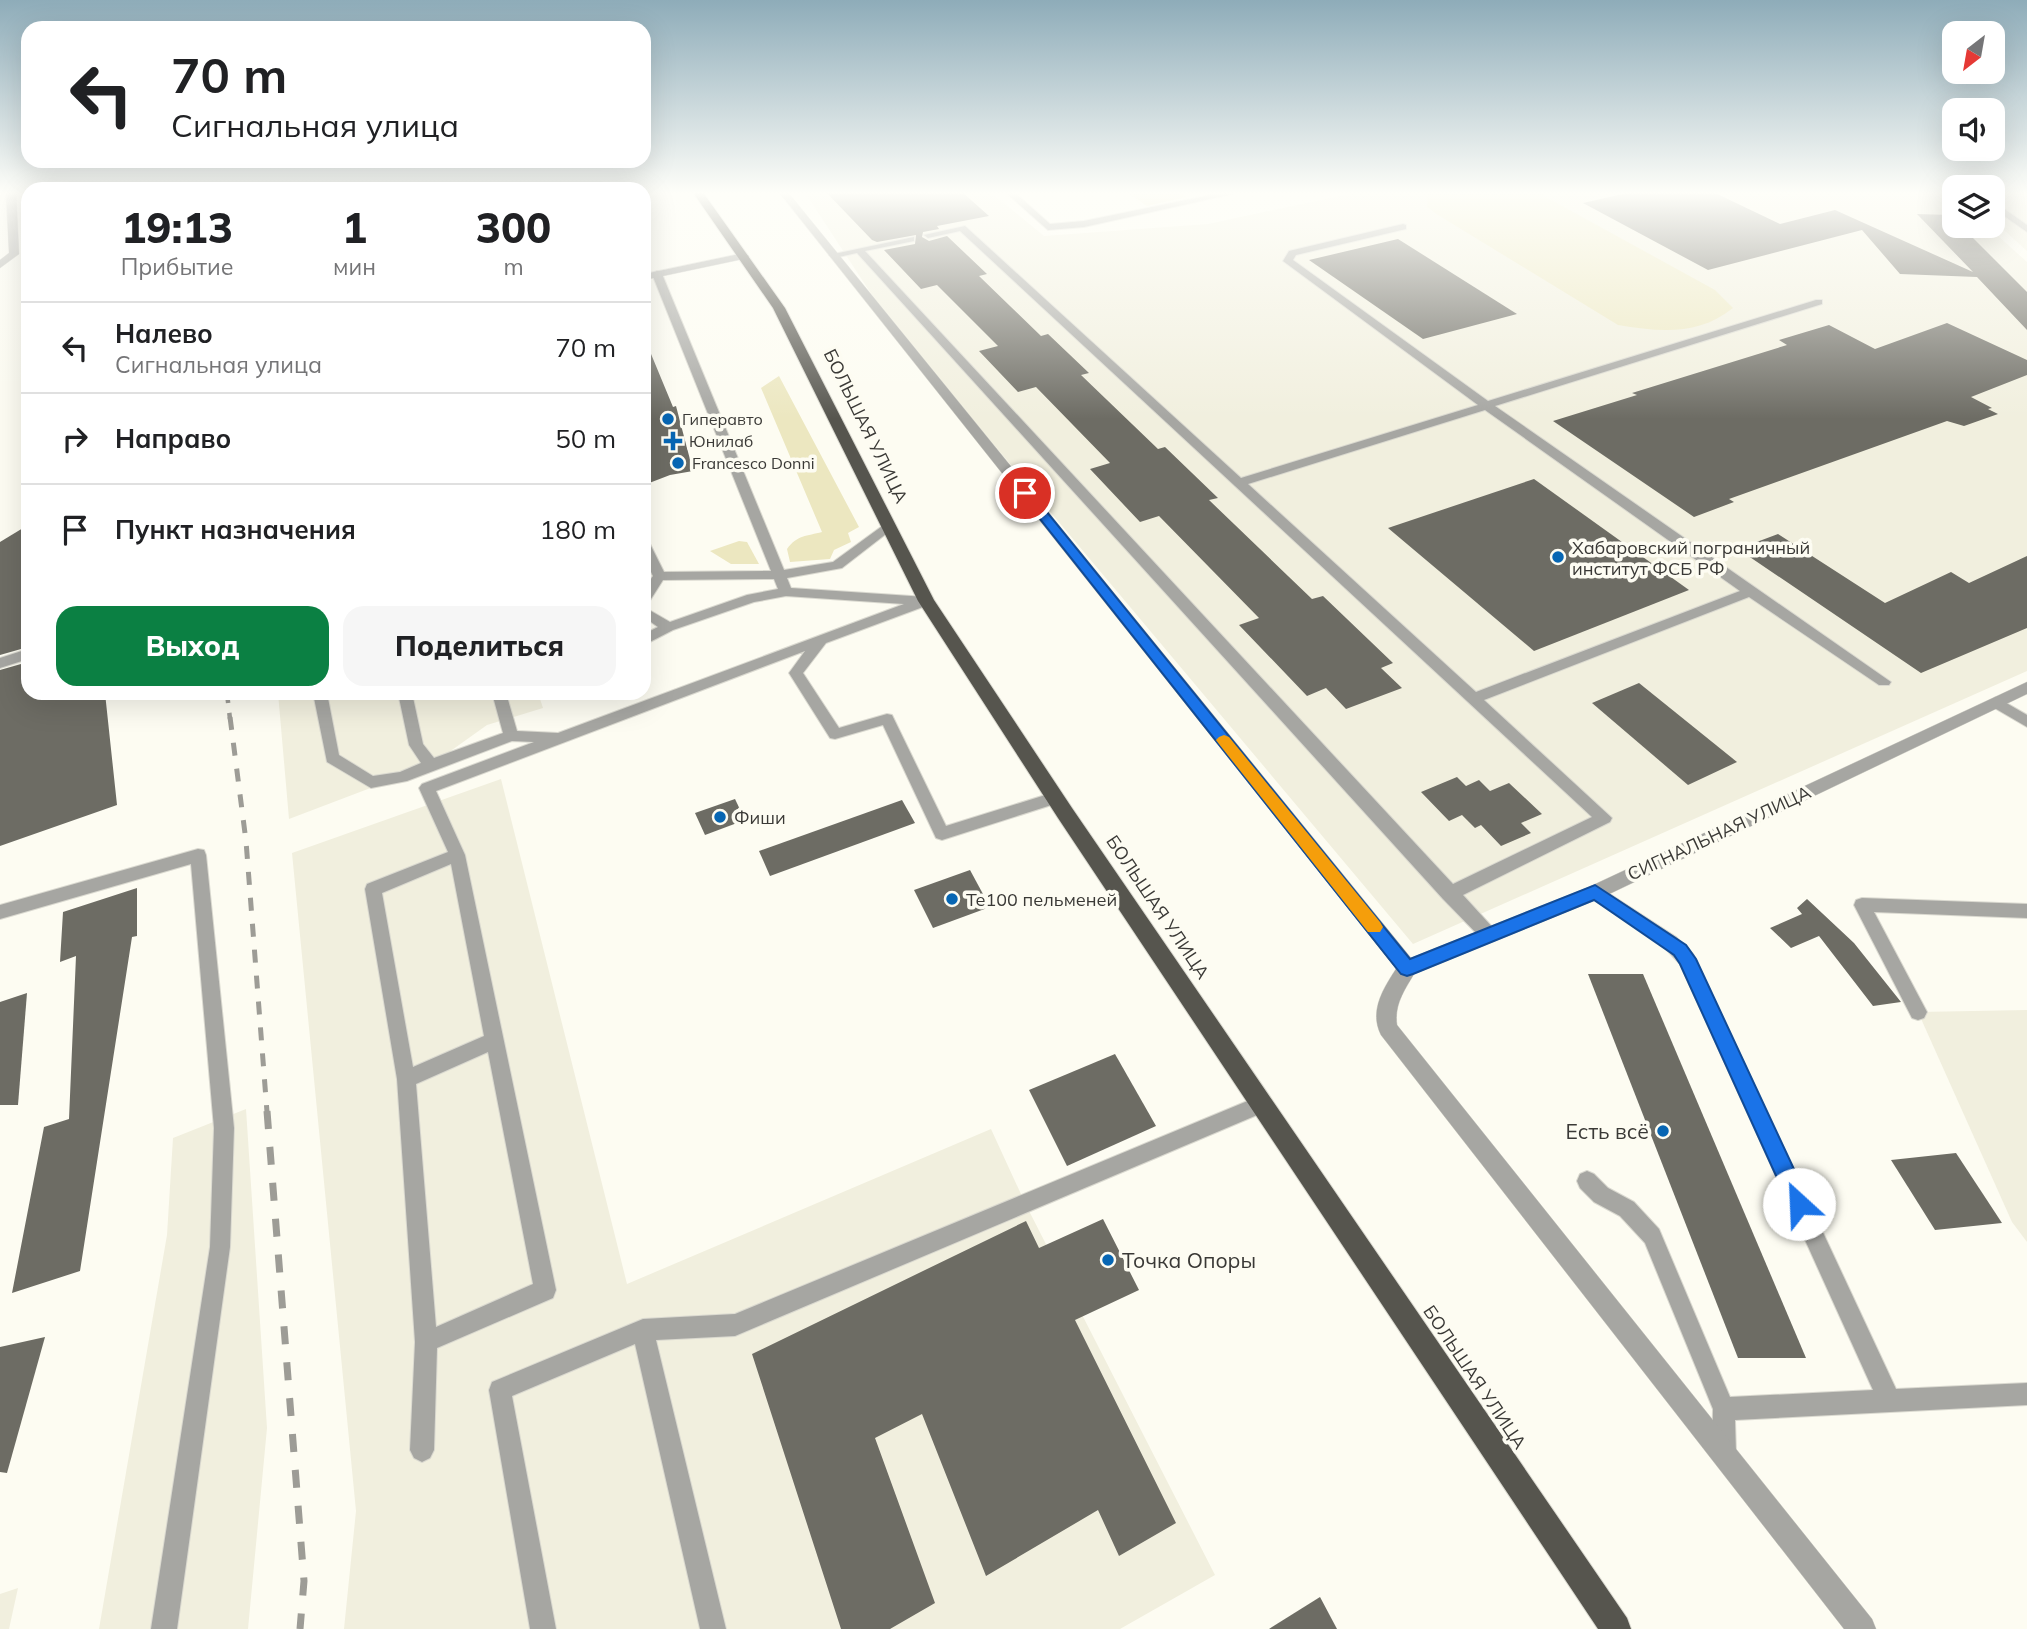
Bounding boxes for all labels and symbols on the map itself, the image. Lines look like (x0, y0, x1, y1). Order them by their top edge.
north arrow (1942, 21, 2006, 84)
street label: БОЛЬШАЯ УЛИЦА (819, 345, 913, 507)
place label: Гиперавто (682, 409, 763, 429)
marker: Гиперавто (660, 411, 676, 427)
marker: Юнилаб (663, 431, 683, 451)
place label: Юнилаб (689, 431, 753, 451)
place label: Francesco Donni (692, 453, 815, 473)
marker: Francesco Donni (670, 455, 686, 471)
pin (995, 463, 1055, 523)
place label: Хабаровский пограничный институт ФСБ РФ (1572, 536, 1810, 580)
marker: Хабаровский пограничный институт ФСБ РФ (1550, 549, 1566, 565)
street label: СИГНАЛЬНАЯ УЛИЦА (1624, 780, 1814, 886)
place label: Фиши (734, 806, 786, 829)
marker: Фиши (712, 809, 728, 825)
street label: БОЛЬШАЯ УЛИЦА (1101, 831, 1215, 983)
place label: Те100 пельменей (966, 888, 1117, 911)
marker: Те100 пельменей (944, 891, 960, 907)
place label: Есть всё (1566, 1118, 1649, 1144)
marker: Есть всё (1655, 1123, 1671, 1139)
position arrow (1762, 1167, 1836, 1241)
place label: Точка Опоры (1122, 1247, 1256, 1273)
marker: Точка Опоры (1100, 1252, 1116, 1268)
street label: БОЛЬШАЯ УЛИЦА (1418, 1301, 1532, 1453)

